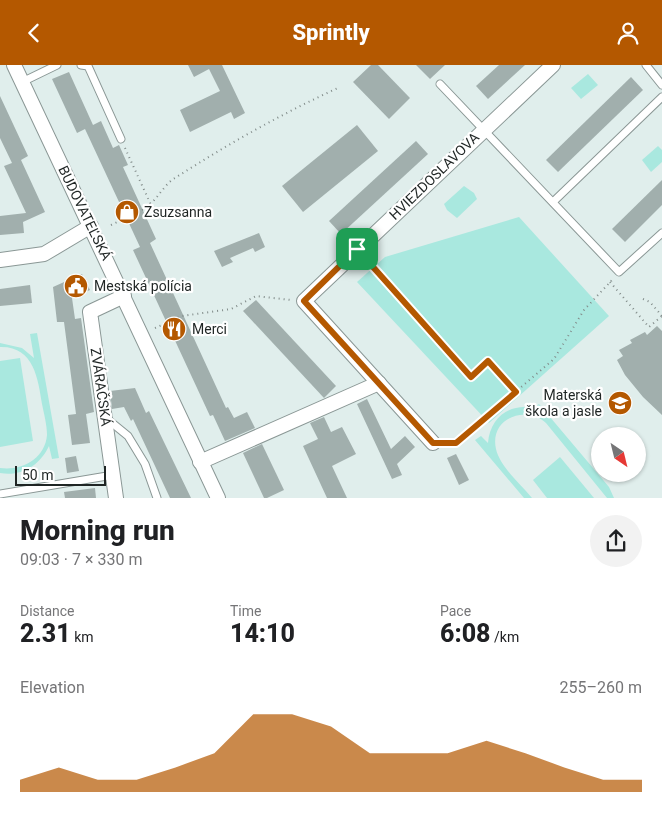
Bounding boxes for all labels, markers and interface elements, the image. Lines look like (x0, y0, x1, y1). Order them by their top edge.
icon: back (20, 19, 48, 47)
icon: person (614, 19, 642, 47)
text: Sprintly (292, 20, 370, 45)
street label: HVIEZDOSLAVOVA (386, 129, 482, 223)
street label: BUDOVATEĽSKÁ (55, 163, 116, 263)
shop icon: Zsuzsanna (114, 199, 140, 225)
place label: Zsuzsanna (144, 204, 212, 220)
pin (336, 228, 378, 270)
icon: arrive (343, 235, 371, 263)
public building icon: Mestská polícia (63, 273, 89, 299)
place label: Mestská polícia (94, 278, 192, 294)
restaurant icon: Merci (161, 316, 187, 342)
place label: Merci (192, 321, 227, 337)
street label: ZVÁRAČSKÁ (88, 347, 115, 427)
place label: Materská škola a jasle (525, 387, 602, 419)
school or university icon: Materská škola a jasle (607, 390, 633, 416)
north arrow (591, 427, 646, 483)
map controls (591, 427, 646, 482)
scale bar (15, 463, 106, 486)
text: 50 m (22, 467, 54, 483)
text: Morning run (20, 514, 175, 547)
button: share (590, 515, 642, 567)
text: 09:03 · 7 × 330 m (20, 550, 142, 569)
text: Distance (20, 603, 75, 619)
text: Time (230, 603, 261, 619)
text: Pace (440, 603, 471, 619)
text: 2.31 (20, 619, 71, 648)
text: 14:10 (230, 619, 295, 648)
text: 6:08 (440, 619, 491, 648)
text: km (71, 629, 94, 645)
text: /km (491, 629, 519, 645)
text: Elevation (20, 678, 85, 697)
text: 255–260 m (560, 678, 642, 697)

